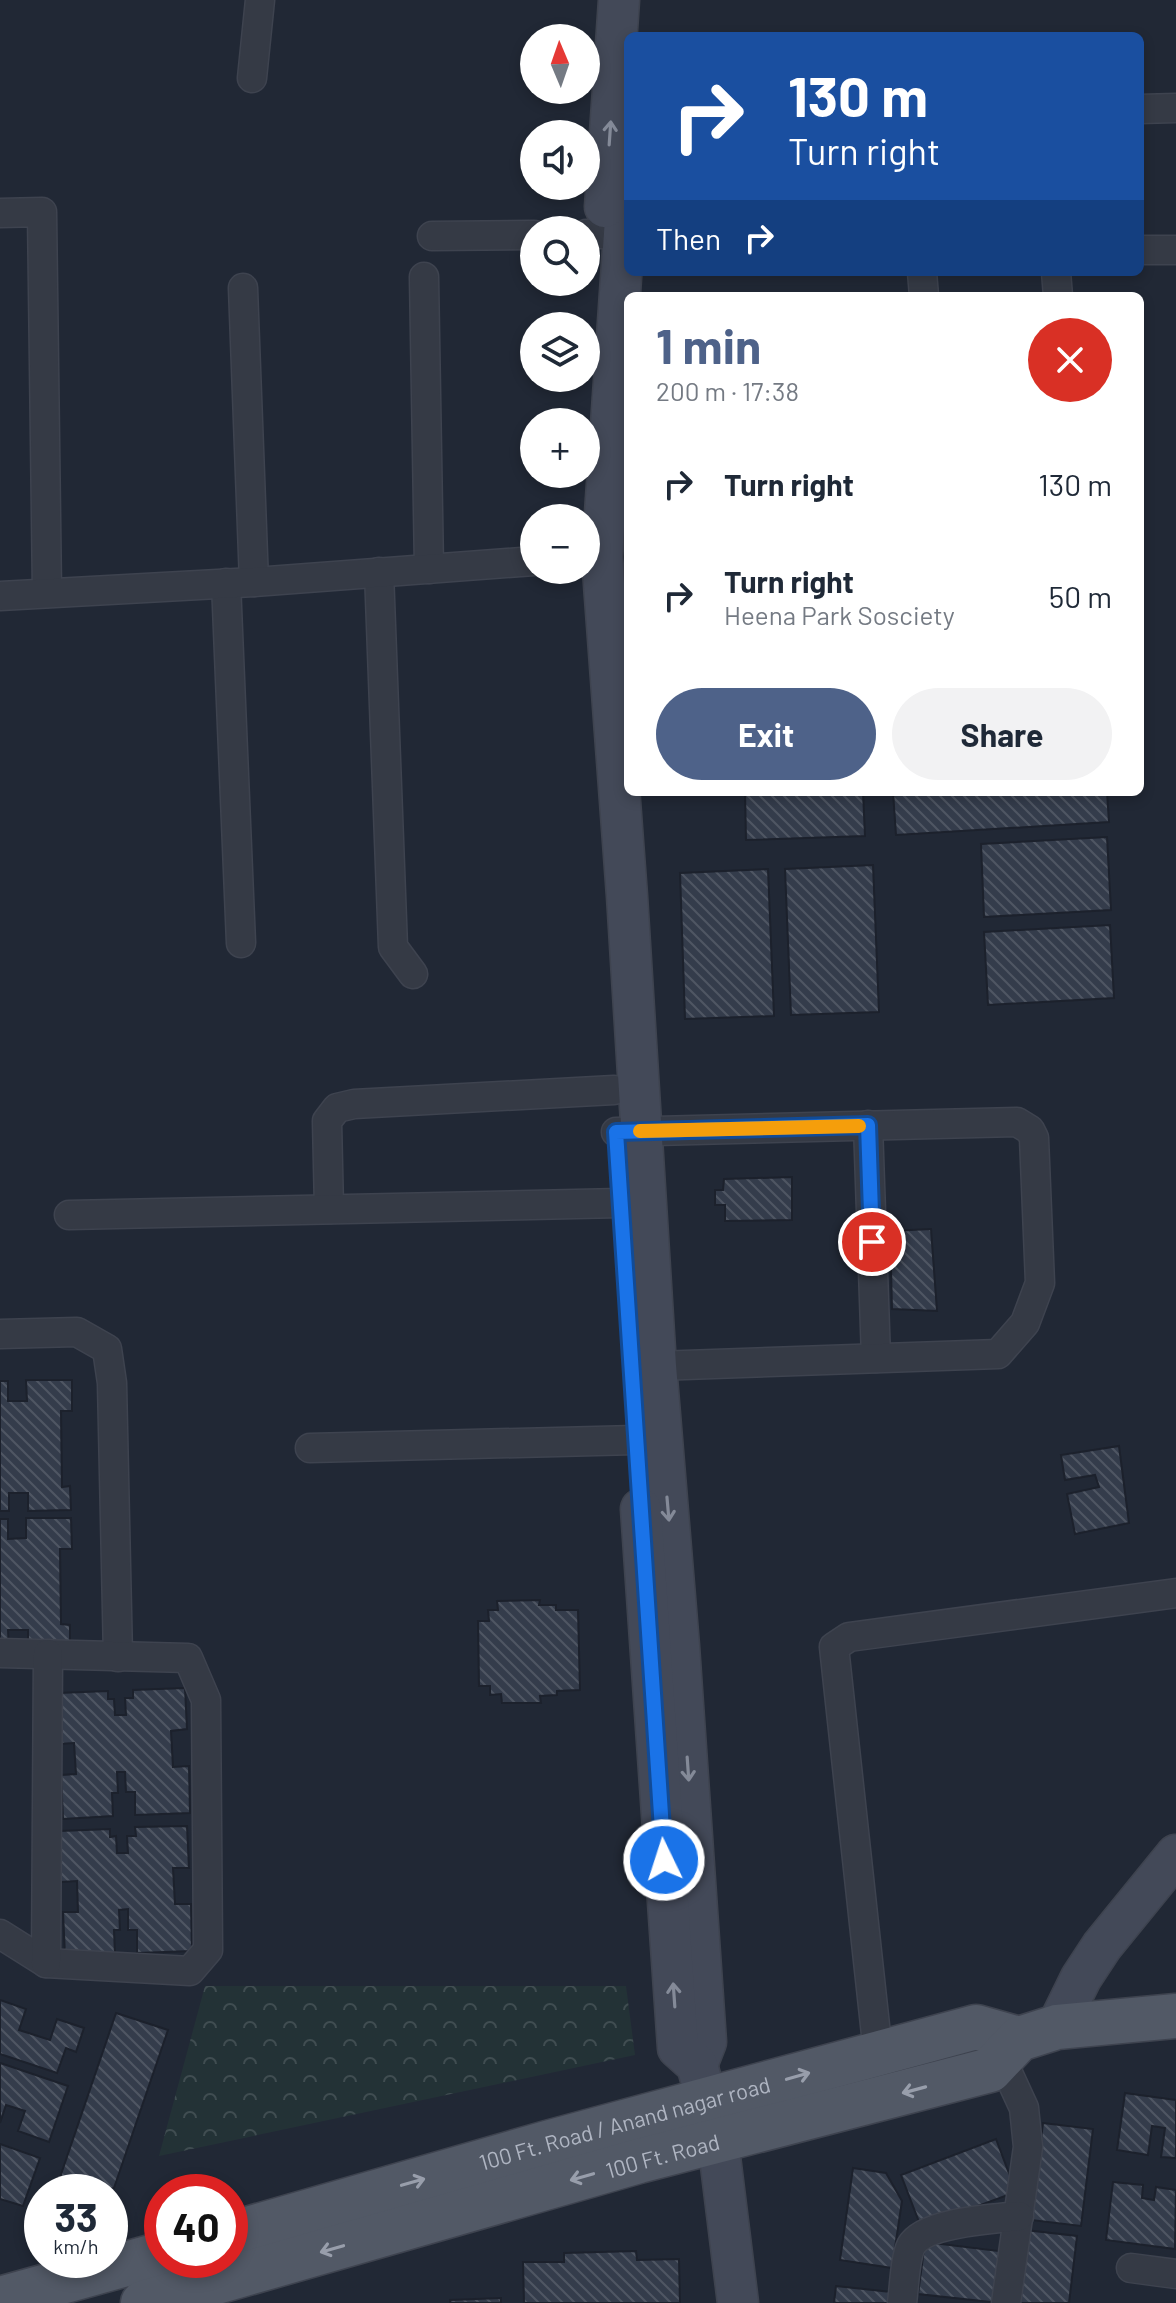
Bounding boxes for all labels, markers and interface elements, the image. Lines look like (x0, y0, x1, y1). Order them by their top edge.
north arrow (520, 24, 600, 104)
map controls (520, 24, 600, 584)
text: 130 m (788, 61, 928, 128)
icon: right (656, 64, 760, 168)
button: sound (520, 120, 600, 200)
one-way arrow (603, 120, 618, 147)
text: Turn right (788, 129, 940, 172)
button: search (520, 216, 600, 296)
icon: right (737, 216, 781, 260)
text: Then (656, 220, 721, 256)
button: layers (520, 312, 600, 392)
text: 1 min (656, 316, 761, 374)
button: close (1028, 318, 1112, 402)
text: 200 m · 17:38 (656, 375, 799, 406)
button: + (520, 408, 600, 488)
icon: right (656, 462, 700, 506)
text: Turn right (724, 466, 854, 502)
text: 130 m (1038, 466, 1112, 502)
button: − (520, 504, 600, 584)
text: Turn right (724, 563, 854, 599)
icon: right (656, 574, 700, 618)
text: 50 m (1049, 578, 1112, 614)
text: Heena Park Sosciety (724, 599, 955, 630)
button: Exit (656, 688, 876, 780)
button: Share (892, 688, 1112, 780)
pin (838, 1208, 906, 1276)
icon: arrive (850, 1220, 894, 1264)
one-way arrow (661, 1495, 676, 1522)
one-way arrow (681, 1755, 696, 1782)
position arrow (622, 1818, 706, 1902)
one-way arrow (666, 1982, 681, 2009)
one-way arrow (785, 2067, 811, 2082)
street label: 100 Ft. Road / Anand nagar road (475, 2071, 773, 2175)
one-way arrow (902, 2083, 928, 2098)
street label: 100 Ft. Road (602, 2128, 722, 2184)
one-way arrow (569, 2170, 595, 2185)
one-way arrow (399, 2173, 425, 2188)
speed limit sign: 40 (144, 2174, 248, 2278)
text: 33 (54, 2192, 98, 2240)
text: km/h (53, 2234, 99, 2258)
one-way arrow (319, 2242, 345, 2257)

